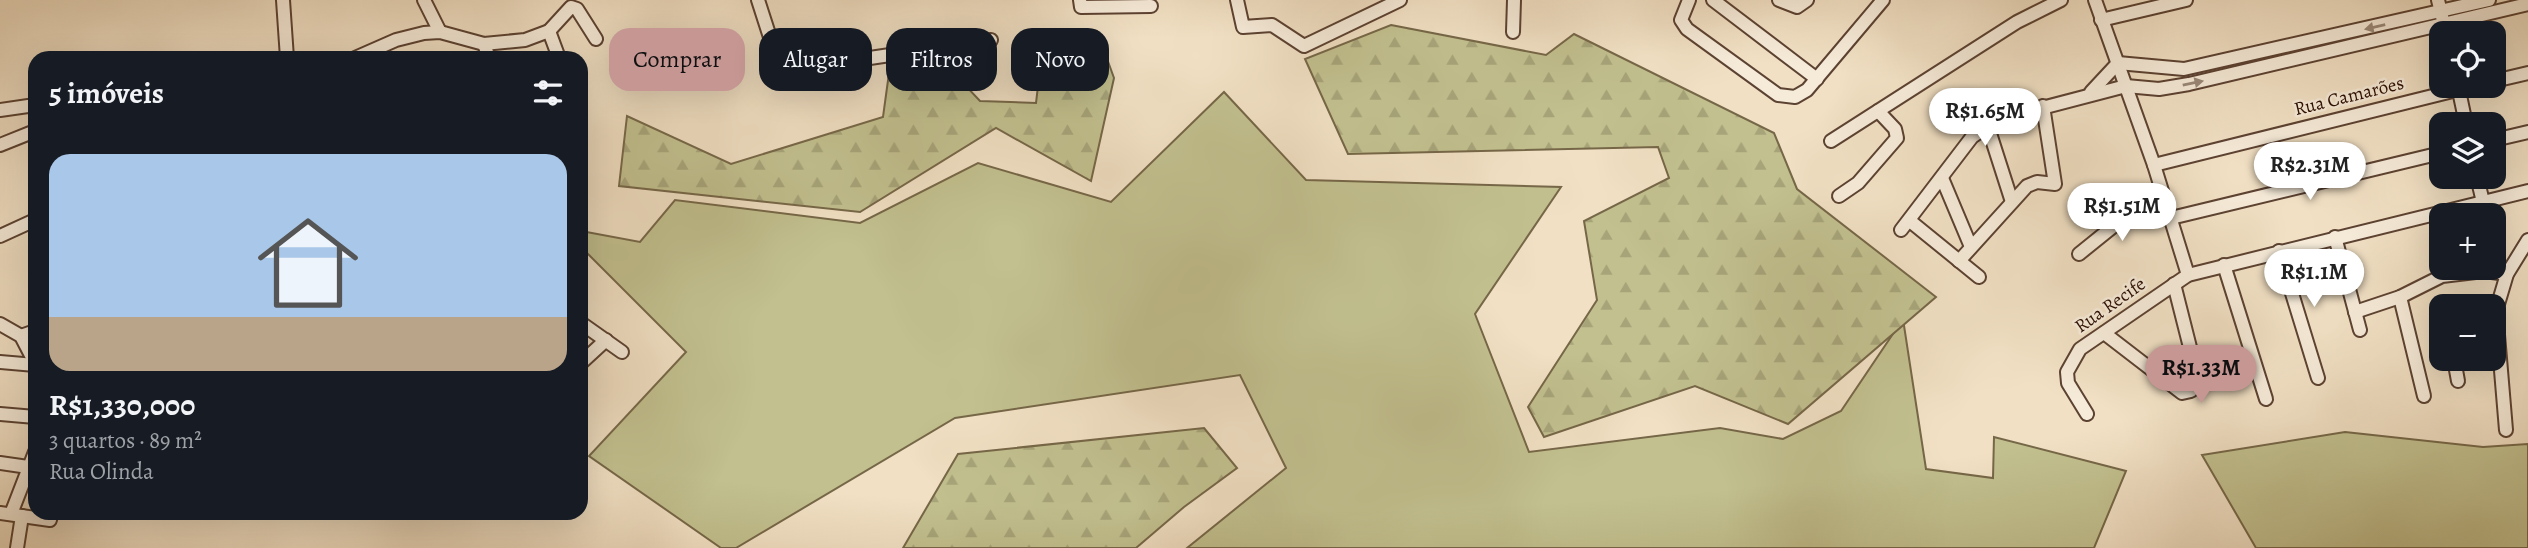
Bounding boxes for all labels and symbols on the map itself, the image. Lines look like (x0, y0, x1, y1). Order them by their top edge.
one-way arrow (2364, 21, 2386, 32)
street label: Rua Camarões (2291, 70, 2407, 122)
one-way arrow (2183, 77, 2205, 88)
pin: R$1.65M (1920, 88, 2050, 148)
pin: R$2.31M (2245, 142, 2375, 202)
pin: R$1.51M (2057, 184, 2187, 243)
pin: R$1.1M (2257, 250, 2371, 309)
street label: Rua Recife (2069, 271, 2151, 339)
pin: R$1.33M (2136, 346, 2266, 405)

